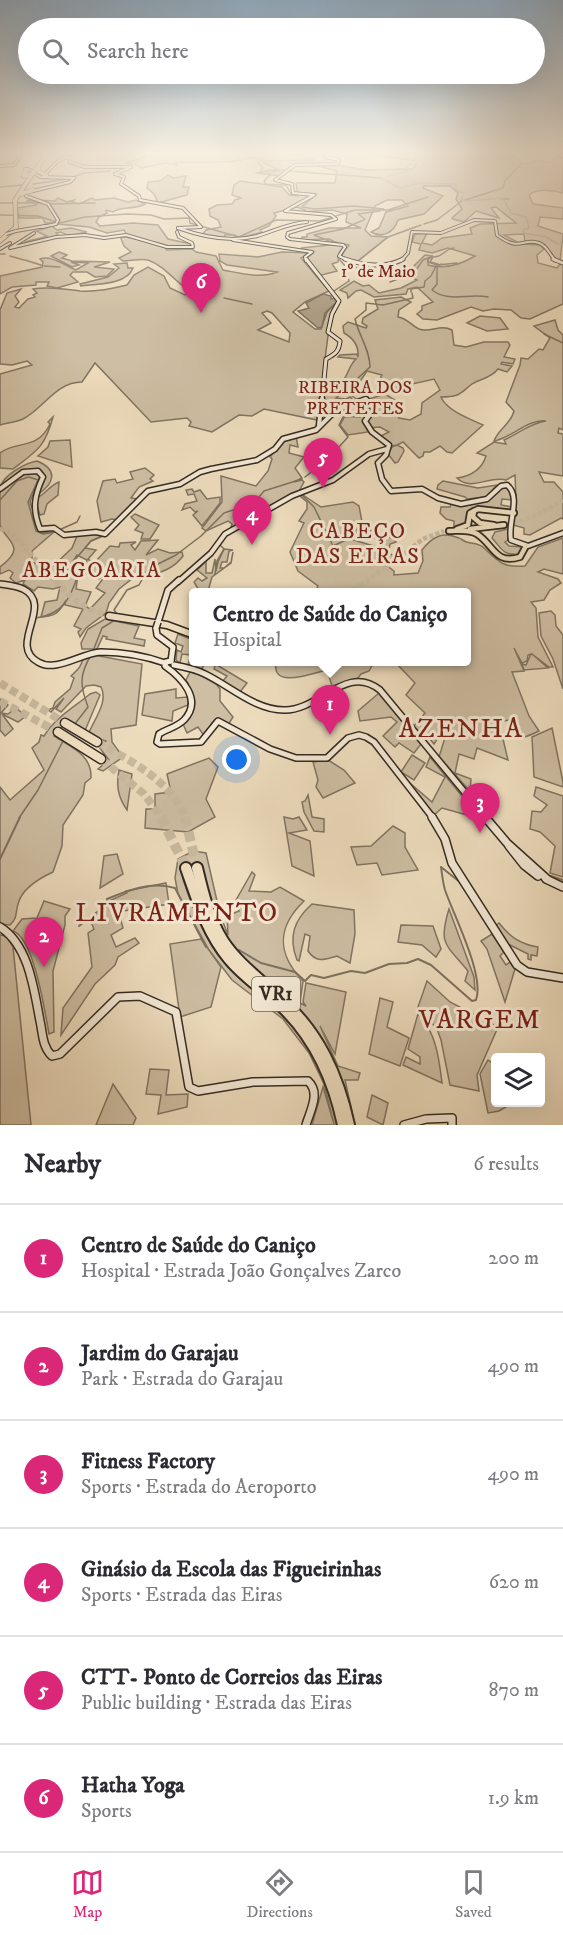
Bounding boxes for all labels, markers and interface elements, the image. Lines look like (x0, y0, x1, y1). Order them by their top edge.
search box (18, 18, 545, 84)
icon: search (39, 35, 72, 68)
text: Search here (87, 38, 189, 65)
district label: 1º de Maio (341, 261, 416, 283)
pin: 6 (182, 264, 220, 313)
district label: RIBEIRA DOS PRETETES (298, 377, 412, 420)
pin: 5 (304, 438, 342, 488)
pin: 4 (232, 496, 272, 545)
district label: CABEÇO DAS EIRAS (296, 518, 420, 570)
district label: ABEGOARIA (22, 557, 162, 584)
popup (189, 588, 471, 666)
text: Centro de Saúde do Caniço (213, 601, 447, 628)
text: Hospital (213, 628, 282, 653)
pin: 1 (310, 686, 350, 735)
district label: AZENHA (399, 712, 523, 746)
your location (222, 745, 251, 774)
pin: 3 (460, 784, 500, 833)
district label: LIVRAMENTO (75, 896, 279, 930)
pin: 2 (24, 918, 63, 967)
road number: VR1 (252, 977, 300, 1011)
district label: VARGEM (418, 1003, 541, 1037)
map controls (491, 1053, 545, 1107)
button: layers (491, 1053, 545, 1107)
text: Nearby (24, 1148, 101, 1181)
text: 6 results (473, 1152, 539, 1177)
text: Centro de Saúde do Caniço (81, 1232, 316, 1259)
text: 1 (40, 1246, 47, 1271)
text: 200 m (488, 1246, 539, 1271)
text: Hospital · Estrada João Gonçalves Zarco (81, 1259, 401, 1284)
text: Jardim do Garajau (81, 1340, 239, 1367)
text: 2 (39, 1354, 48, 1379)
text: 490 m (487, 1354, 539, 1379)
text: Park · Estrada do Garajau (81, 1367, 283, 1392)
text: Fitness Factory (81, 1448, 215, 1475)
text: 3 (40, 1462, 47, 1487)
text: 490 m (487, 1462, 539, 1487)
text: Sports · Estrada do Aeroporto (81, 1475, 317, 1500)
text: Ginásio da Escola das Figueirinhas (81, 1556, 381, 1583)
text: 4 (38, 1570, 49, 1595)
text: 620 m (489, 1570, 539, 1595)
text: Sports · Estrada das Eiras (81, 1583, 282, 1608)
text: CTT- Ponto de Correios das Eiras (81, 1664, 382, 1691)
text: 5 (39, 1678, 48, 1703)
text: 870 m (488, 1678, 539, 1703)
text: Public building · Estrada das Eiras (81, 1691, 352, 1716)
text: Hatha Yoga (81, 1772, 185, 1799)
text: 6 (38, 1786, 49, 1811)
text: 1.9 km (488, 1786, 539, 1811)
text: Sports (81, 1799, 132, 1824)
tab: Map (71, 1866, 104, 1922)
tab: Directions (246, 1866, 313, 1922)
tab: Saved (455, 1866, 492, 1922)

